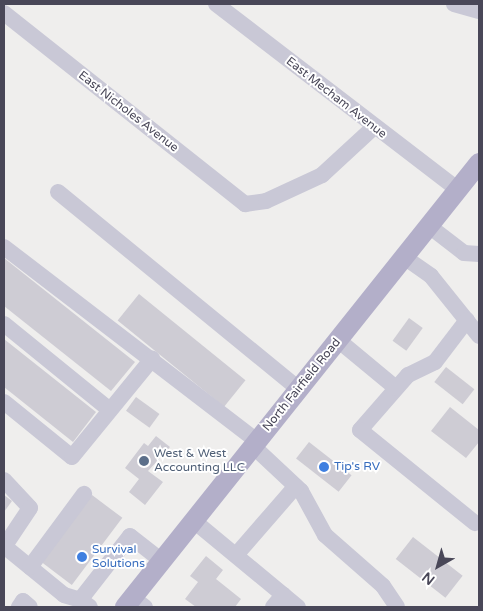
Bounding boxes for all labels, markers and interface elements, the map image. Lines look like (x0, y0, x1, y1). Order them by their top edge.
street label: East Mecham Avenue (283, 54, 389, 142)
street label: East Nicholes Avenue (75, 69, 181, 155)
street label: North Fairfield Road (260, 336, 344, 434)
place label: West & West Accounting LLC (154, 447, 245, 475)
marker: West & West Accounting LLC (138, 455, 150, 467)
place label: Tip's RV (334, 460, 380, 474)
marker: Tip's RV (318, 461, 330, 473)
north arrow (413, 541, 463, 591)
place label: Survival Solutions (92, 543, 145, 571)
marker: Survival Solutions (76, 551, 88, 563)
text: N (419, 568, 438, 588)

